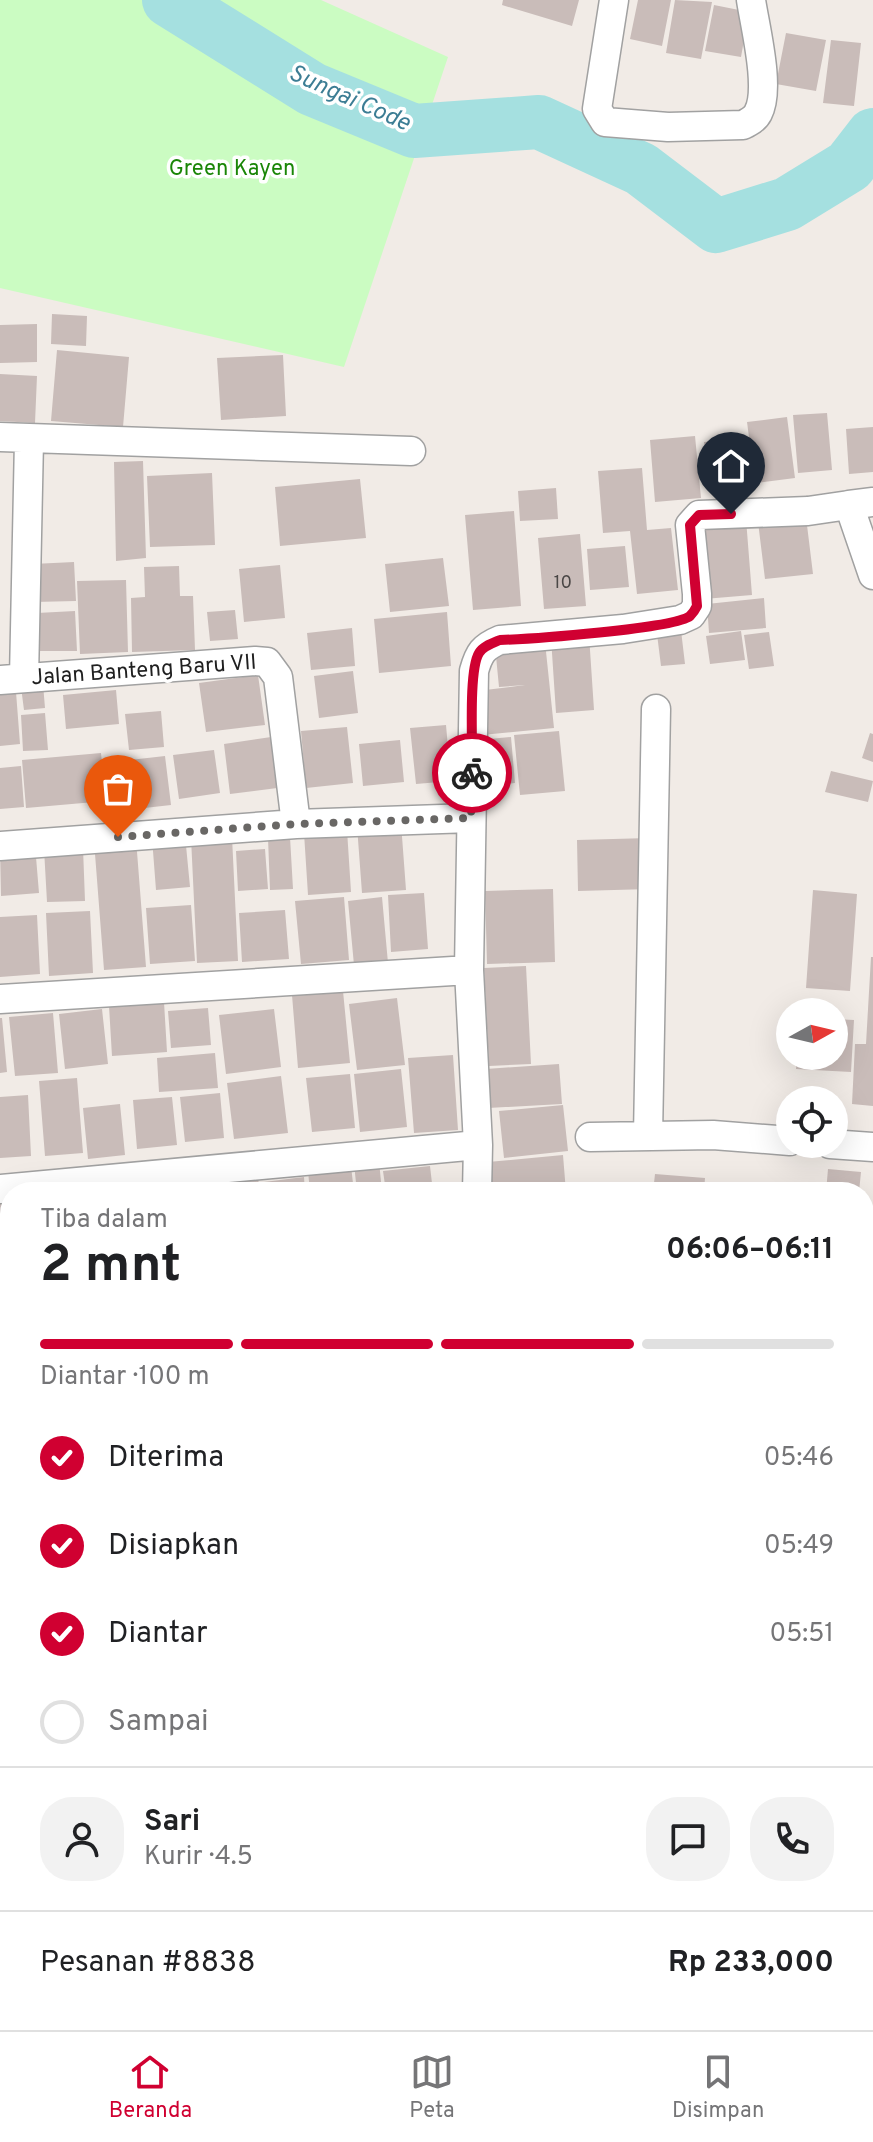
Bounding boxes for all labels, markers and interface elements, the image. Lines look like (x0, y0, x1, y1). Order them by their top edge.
water label: Sungai Code (284, 59, 415, 139)
park label: Green Kayen (169, 156, 295, 183)
pin (697, 432, 765, 514)
icon: home (709, 444, 753, 488)
house number: 10 (554, 572, 572, 595)
street label: Jalan Banteng Baru VII (30, 650, 258, 692)
courier (432, 733, 512, 813)
icon: bike (450, 751, 494, 795)
pin (84, 755, 152, 837)
icon: bag (96, 767, 140, 811)
north arrow (776, 998, 848, 1070)
map controls (776, 998, 848, 1158)
button: locate (776, 1086, 848, 1158)
text: Tiba dalam (40, 1204, 168, 1237)
text: 06:06–06:11 (666, 1232, 834, 1269)
text: 2 mnt (40, 1234, 181, 1300)
text: Diantar · 100 m (40, 1361, 210, 1394)
icon: check (40, 1436, 84, 1480)
text: Diterima (108, 1440, 224, 1477)
text: 05:46 (764, 1442, 834, 1475)
icon: check (40, 1524, 84, 1568)
text: Disiapkan (108, 1528, 239, 1565)
text: 05:49 (764, 1530, 834, 1563)
icon: check (40, 1612, 84, 1656)
text: Diantar (108, 1616, 208, 1653)
text: 05:51 (769, 1618, 834, 1651)
text: Sampai (108, 1704, 209, 1741)
button: person (40, 1797, 124, 1881)
button: chat (646, 1797, 730, 1881)
button: phone (750, 1797, 834, 1881)
text: Sari (144, 1804, 200, 1841)
text: Kurir · 4.5 (144, 1841, 253, 1874)
text: Pesanan #8838 (40, 1945, 255, 1982)
text: Rp 233,000 (668, 1945, 834, 1982)
tab: Beranda (109, 2050, 192, 2125)
tab: Peta (409, 2050, 455, 2125)
tab: Disimpan (672, 2050, 764, 2125)

